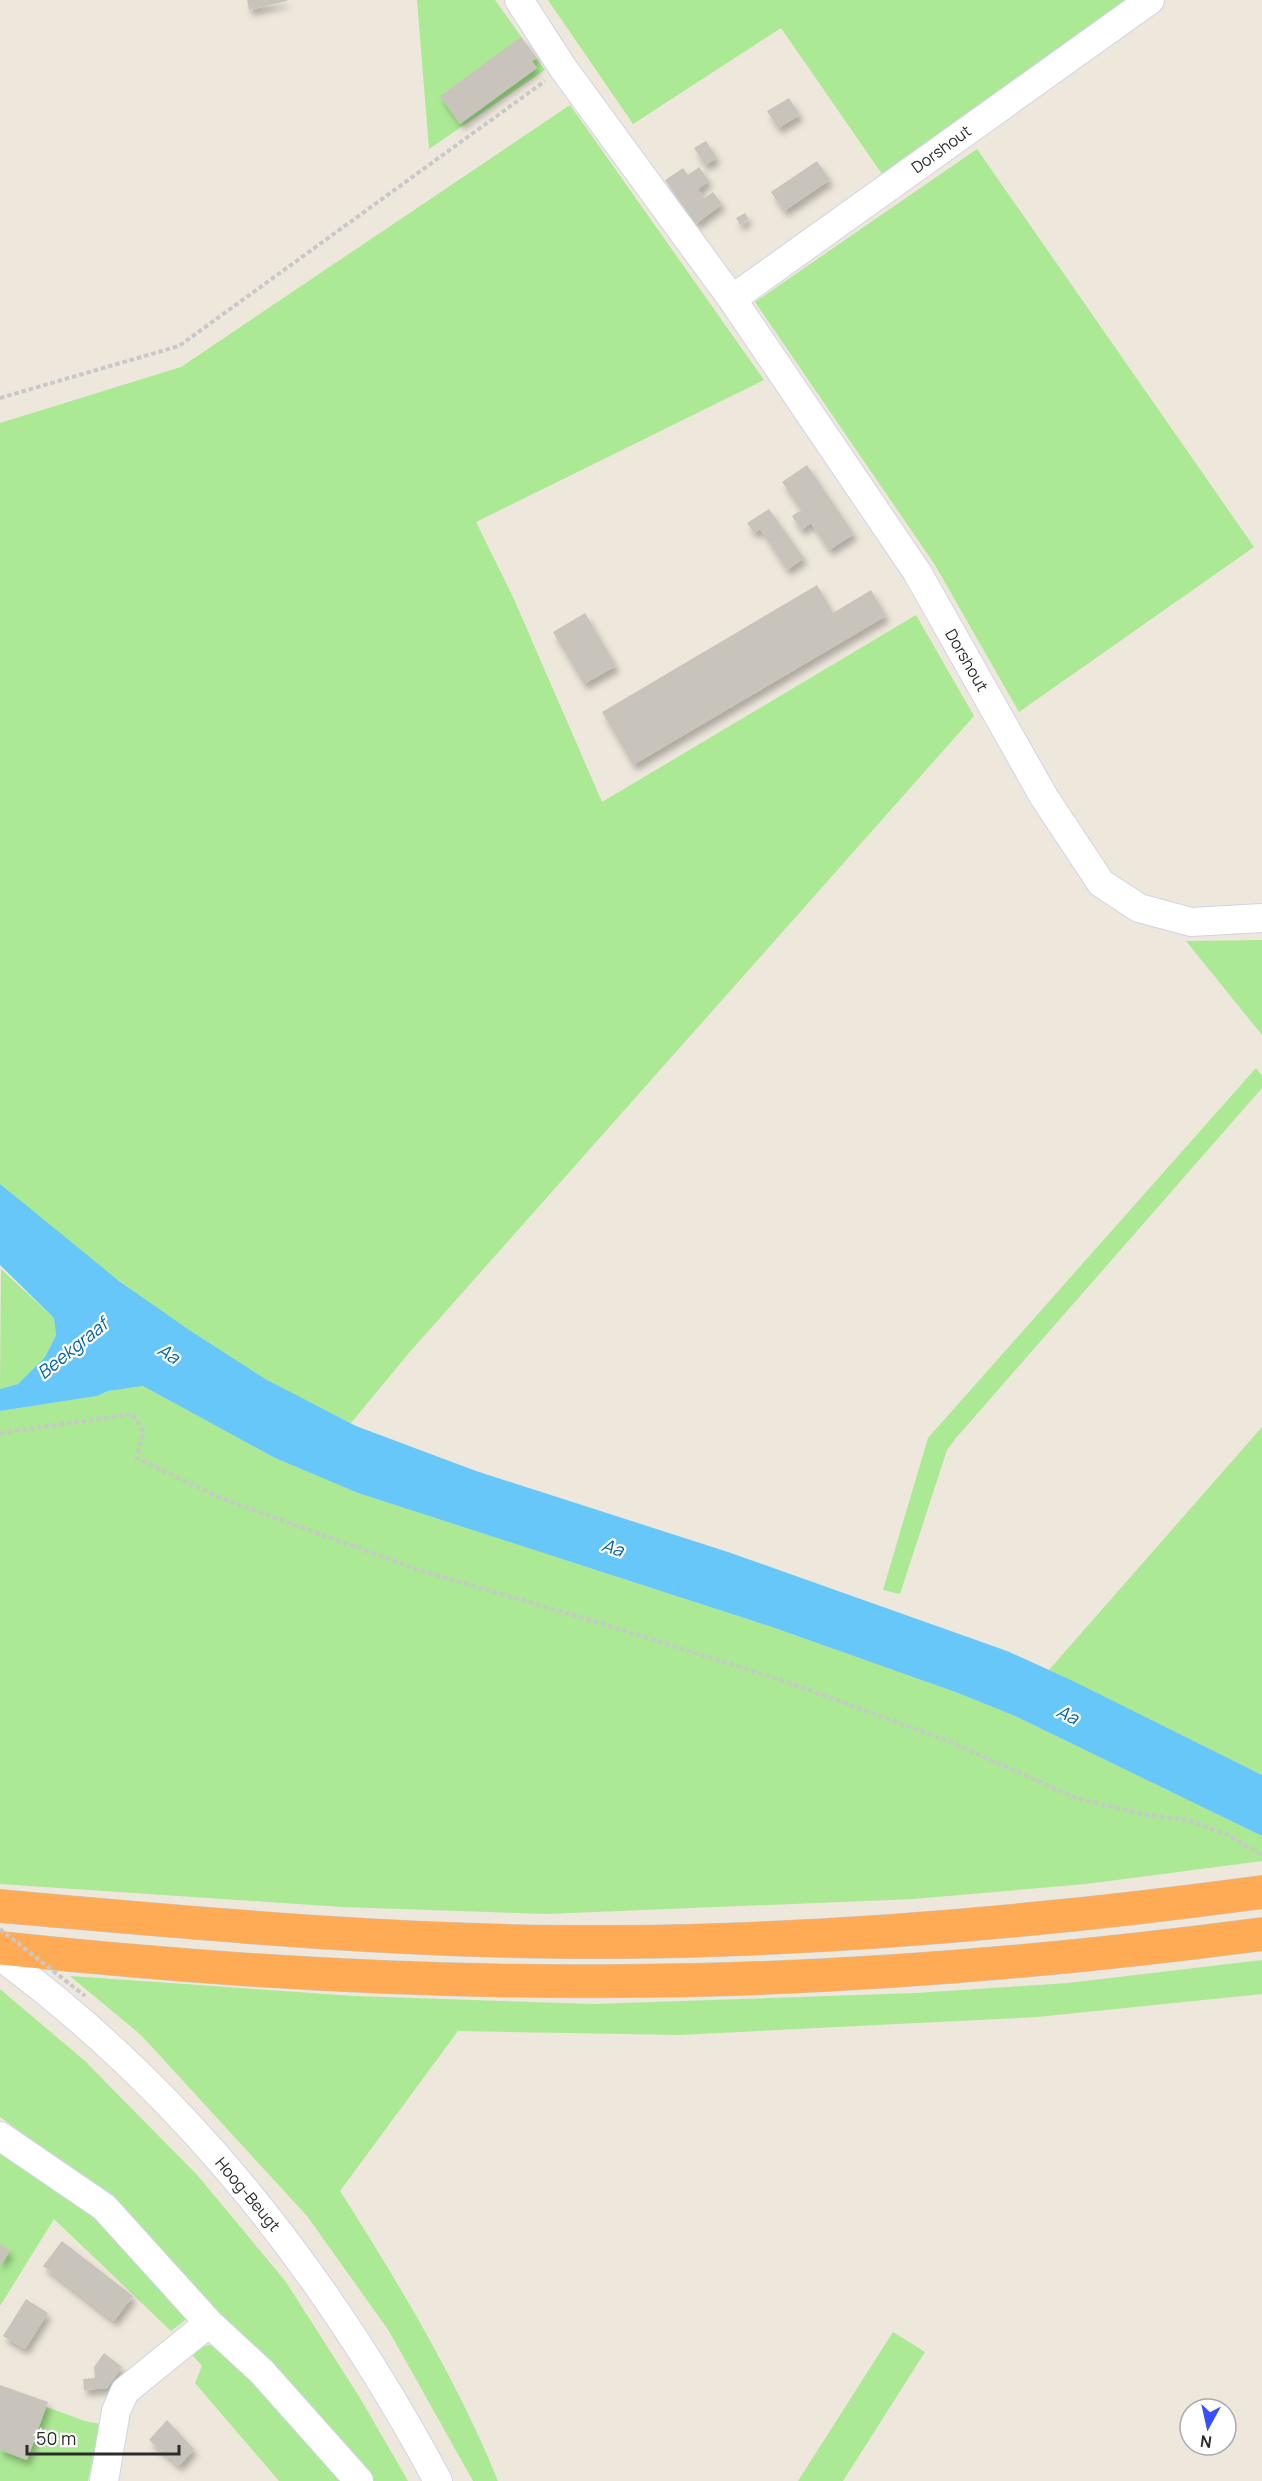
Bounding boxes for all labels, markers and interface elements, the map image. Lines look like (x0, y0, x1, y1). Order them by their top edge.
street label: Dorshout (907, 120, 975, 178)
street label: Dorshout (940, 625, 994, 695)
water label: Beekgraaf (32, 1310, 115, 1384)
water label: Aa (153, 1337, 185, 1369)
water label: Aa (599, 1532, 628, 1562)
water label: Aa (1053, 1699, 1084, 1730)
street label: Hoog-Beugt (210, 2152, 286, 2236)
north arrow (1178, 2397, 1238, 2457)
scale bar (27, 2418, 178, 2456)
text: 50 m (36, 2426, 76, 2450)
text: N (1199, 2430, 1213, 2454)

